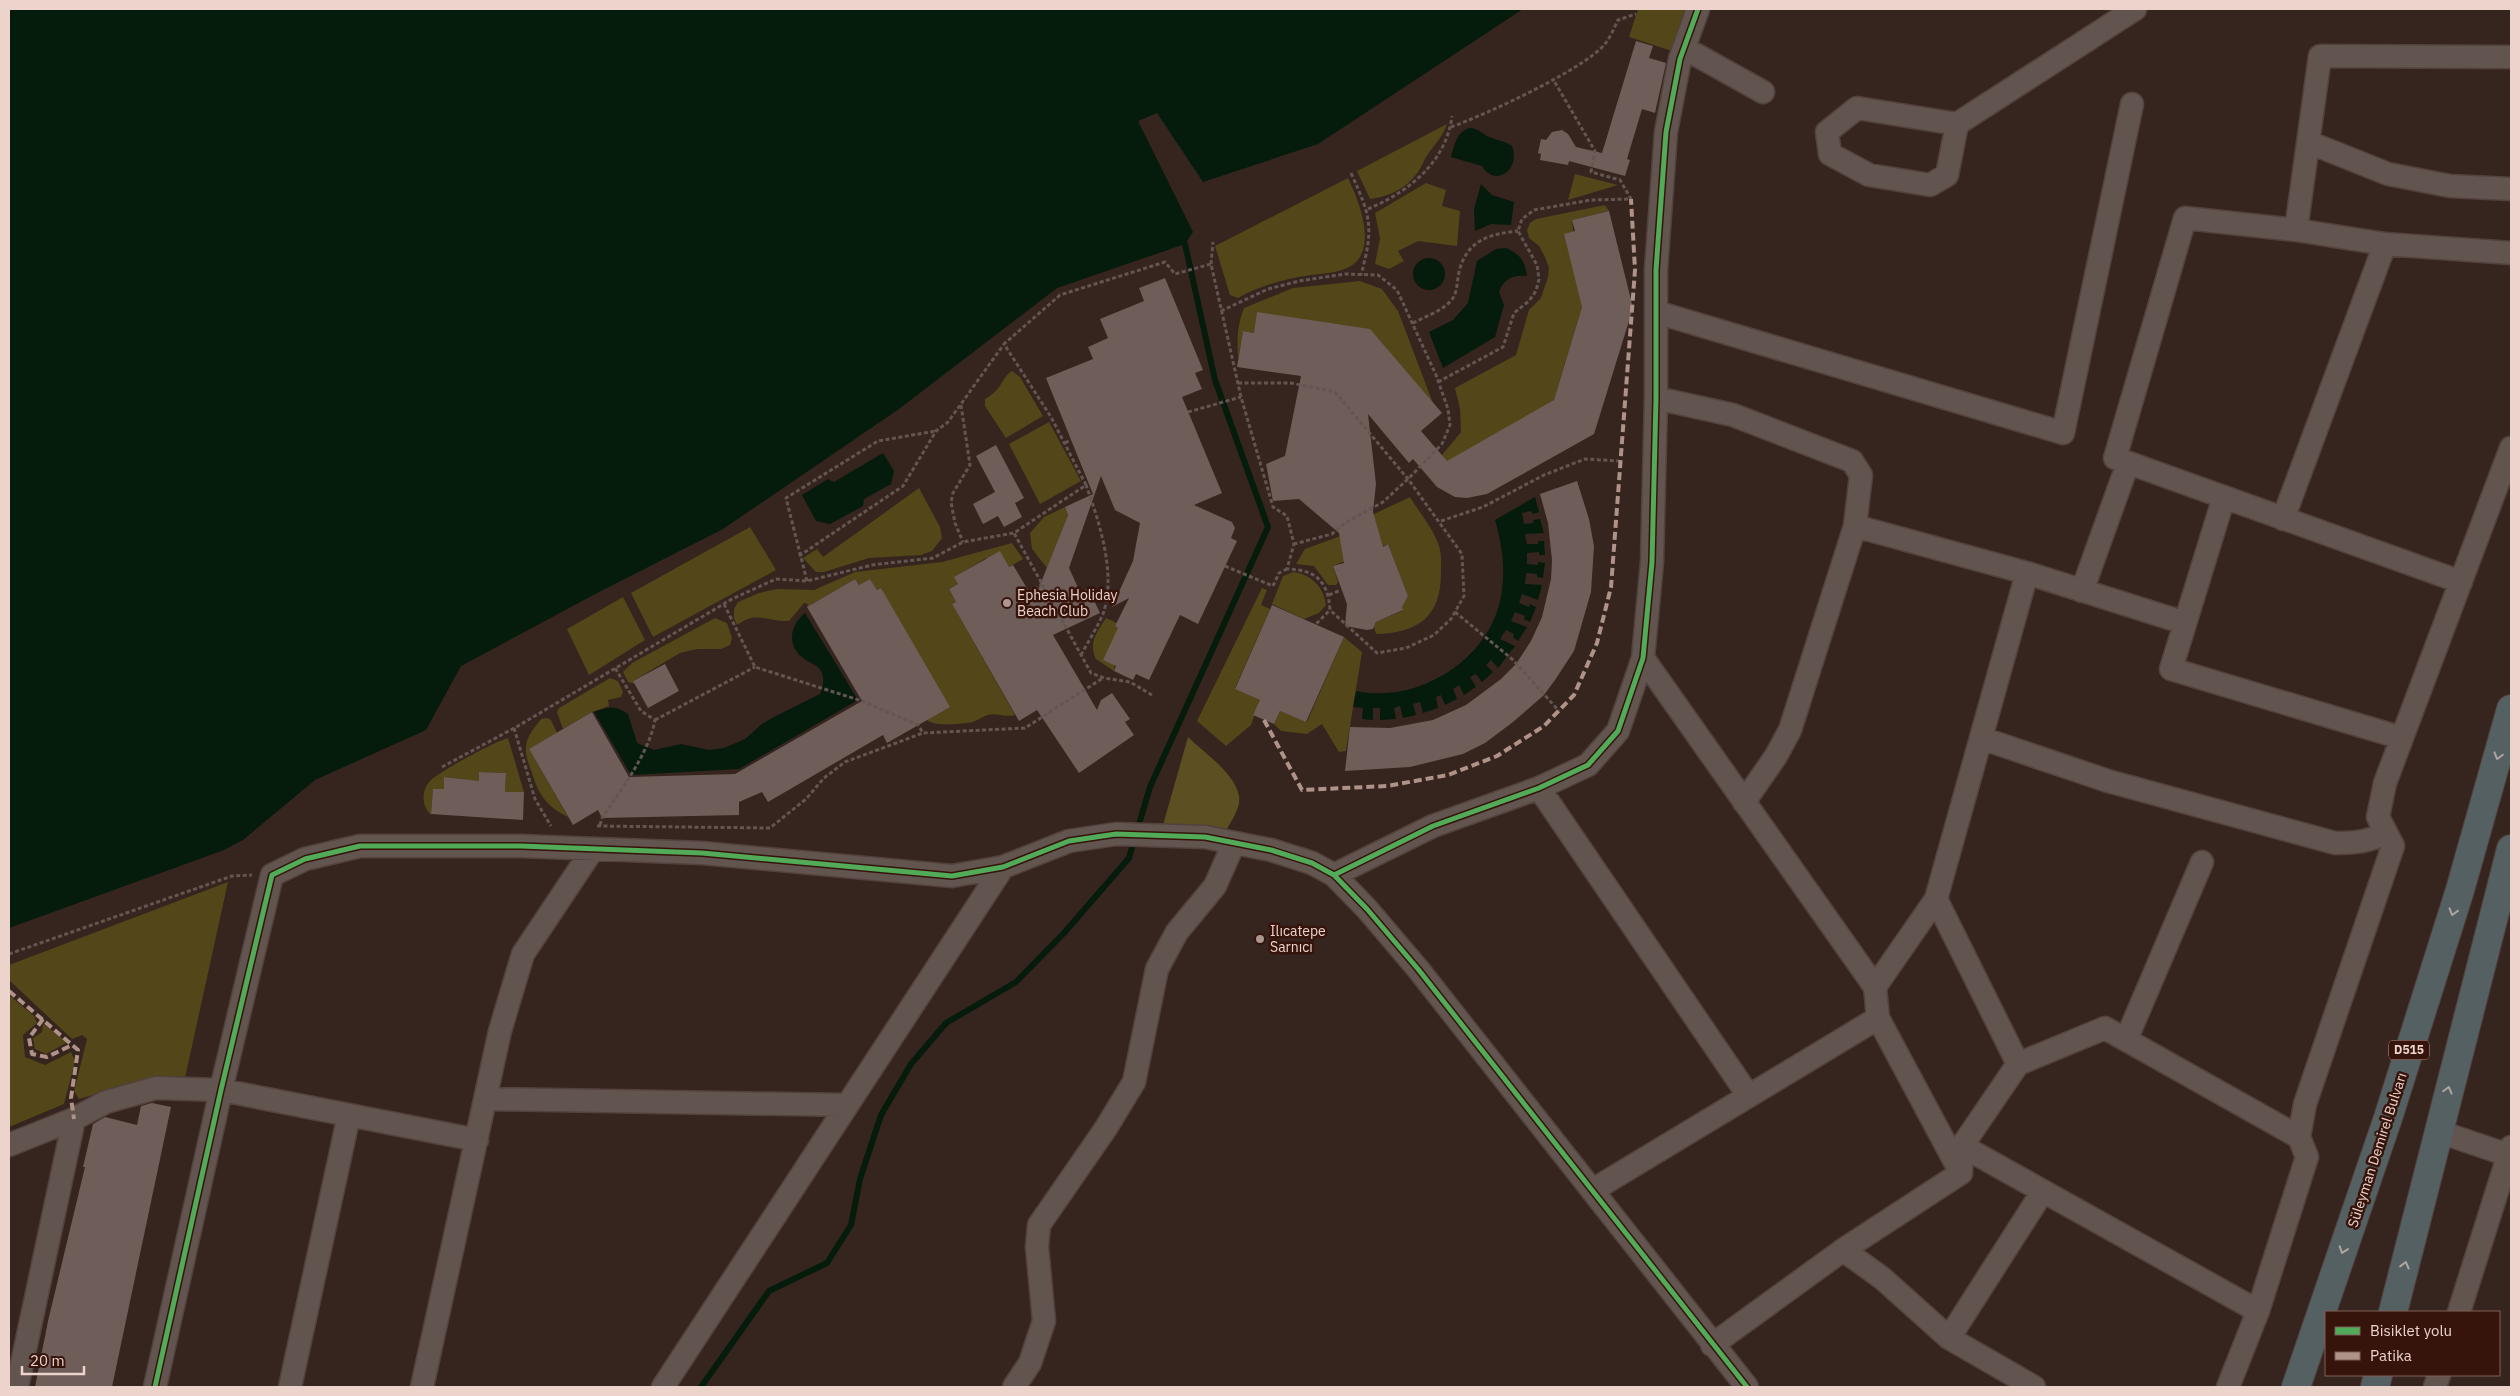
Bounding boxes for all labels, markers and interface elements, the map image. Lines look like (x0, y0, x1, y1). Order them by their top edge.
place label: Ephesia Holiday Beach Club (1017, 586, 1118, 620)
marker: Ephesia Holiday Beach Club (1001, 597, 1013, 609)
one-way arrow (2493, 752, 2504, 760)
one-way arrow (2448, 907, 2458, 916)
place label: Ilıcatepe Sarnıcı (1270, 922, 1326, 956)
marker: Ilıcatepe Sarnıcı (1254, 933, 1266, 945)
road number: D515 (2389, 1040, 2429, 1060)
street label: Süleyman Demirel Bulvarı (2343, 1070, 2411, 1230)
one-way arrow (2442, 1086, 2453, 1095)
one-way arrow (2339, 1245, 2349, 1253)
one-way arrow (2399, 1261, 2409, 1269)
legend (2325, 1311, 2500, 1376)
text: Bisiklet yolu (2370, 1321, 2452, 1340)
scale bar (22, 1344, 85, 1376)
text: Patika (2370, 1346, 2412, 1365)
text: 20 m (30, 1351, 65, 1370)

